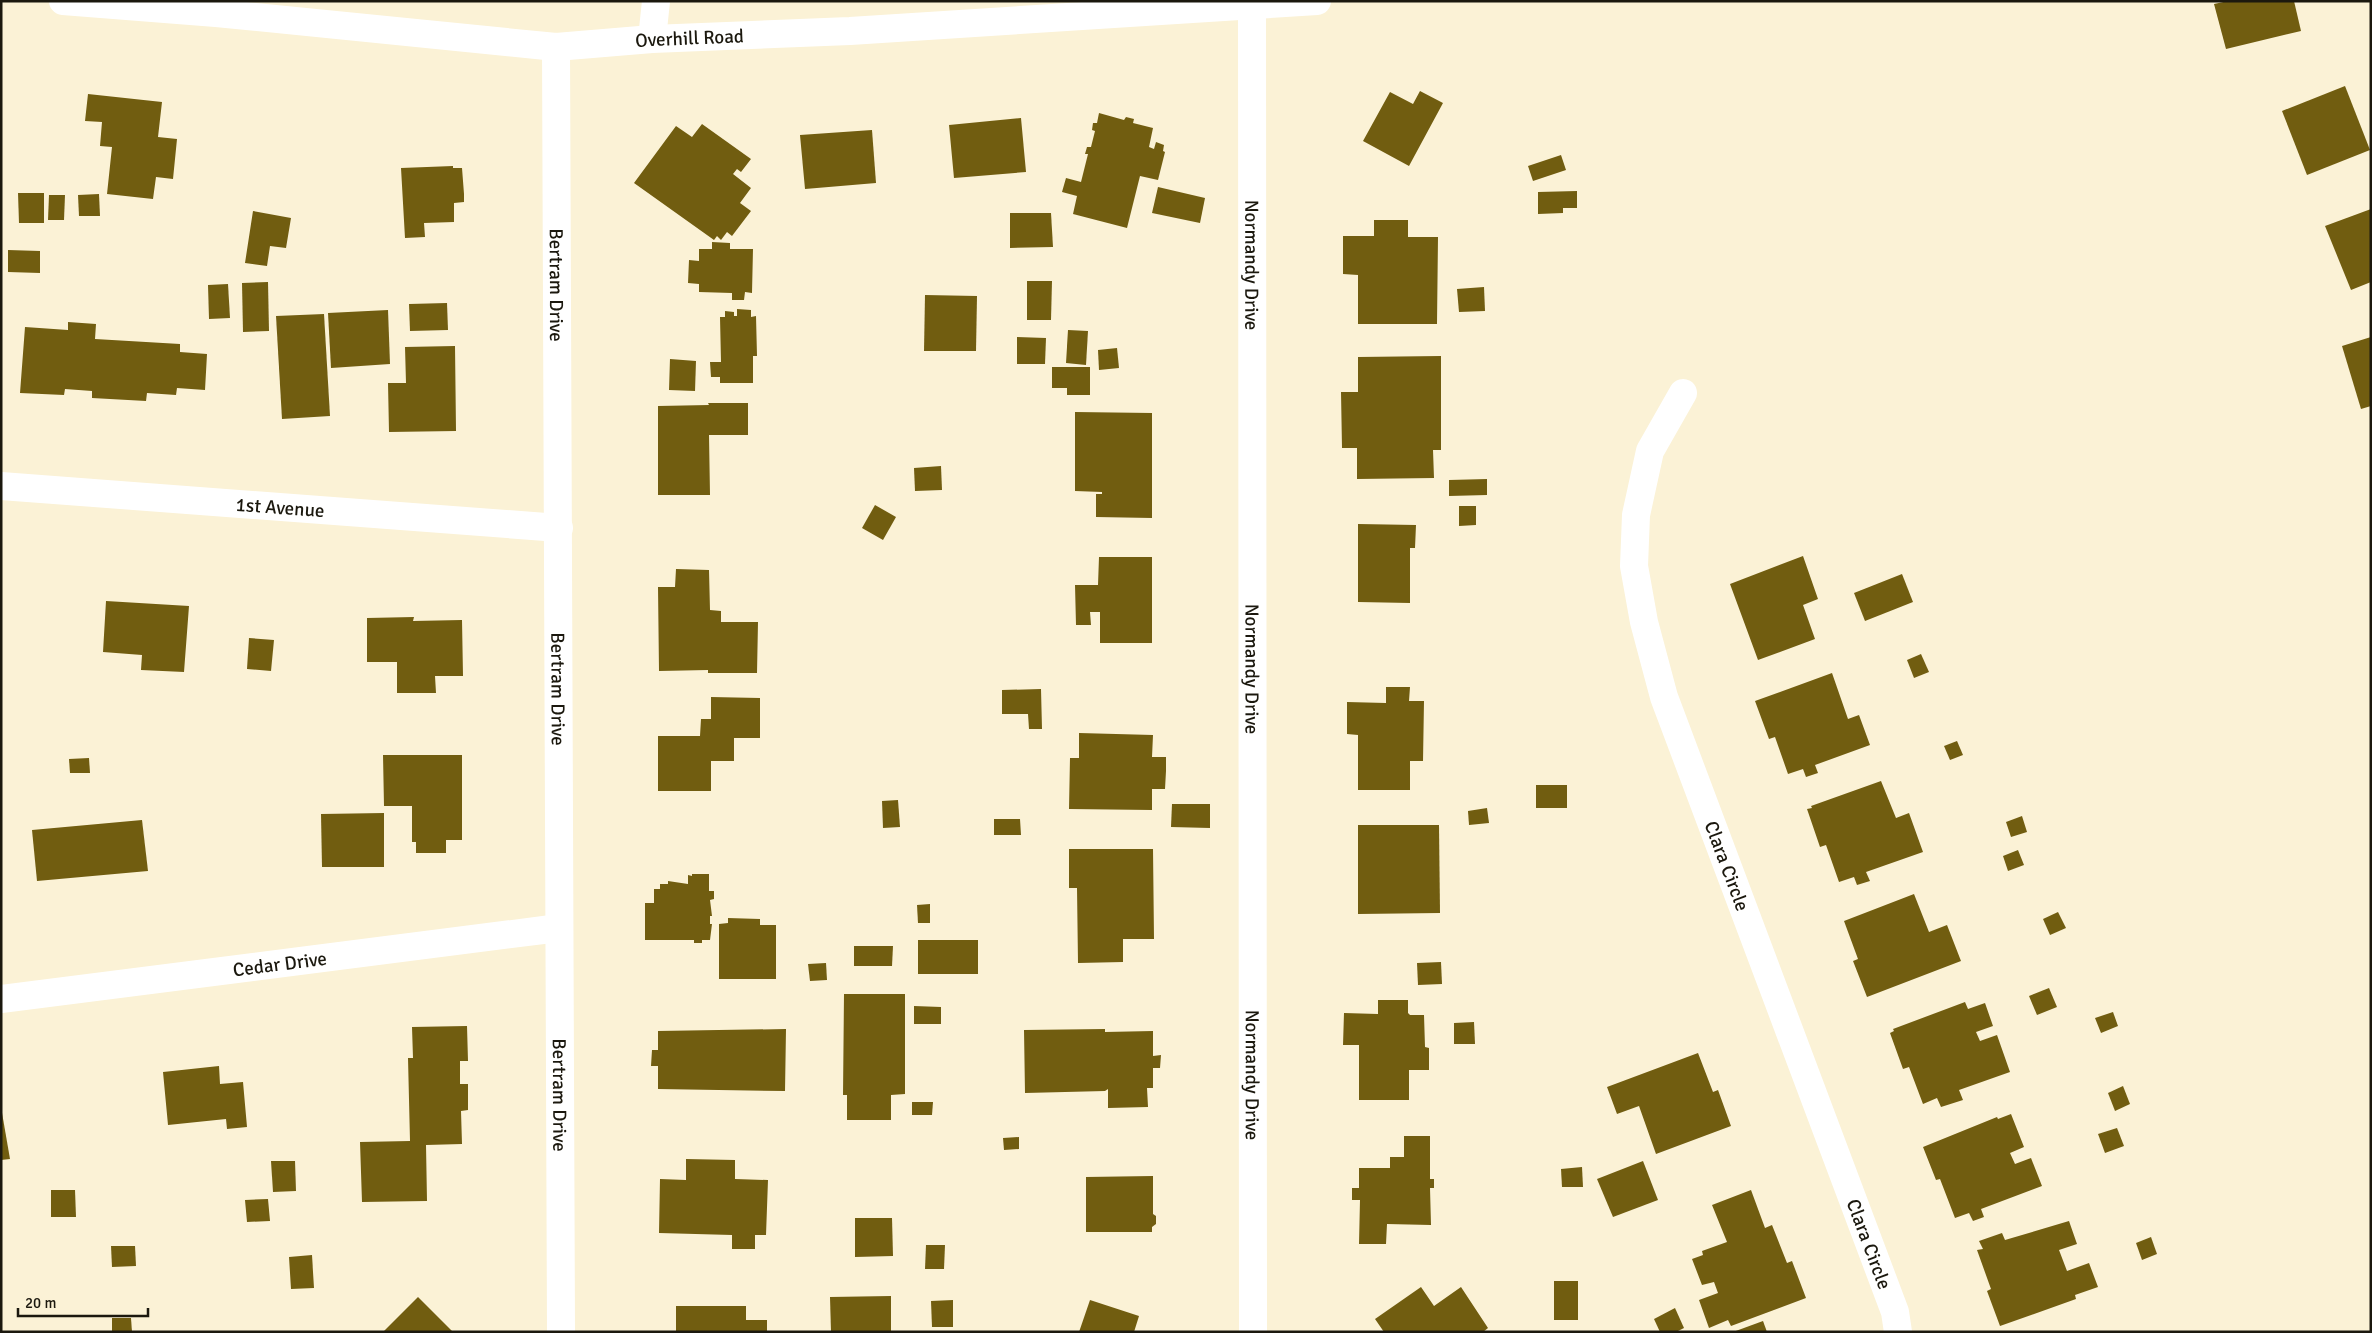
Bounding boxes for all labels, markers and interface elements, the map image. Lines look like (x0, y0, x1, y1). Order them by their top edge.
street label: Overhill Road (634, 24, 744, 53)
street label: Normandy Drive (1239, 200, 1263, 330)
street label: Bertram Drive (544, 228, 568, 342)
street label: 1st Avenue (235, 493, 325, 523)
street label: Normandy Drive (1239, 604, 1264, 734)
street label: Bertram Drive (545, 632, 570, 746)
street label: Clara Circle (1699, 818, 1754, 915)
street label: Cedar Drive (232, 947, 328, 982)
street label: Normandy Drive (1240, 1010, 1264, 1140)
street label: Bertram Drive (547, 1038, 571, 1152)
street label: Clara Circle (1841, 1196, 1896, 1293)
scale bar (18, 1286, 148, 1318)
text: 20 m (25, 1294, 56, 1312)

